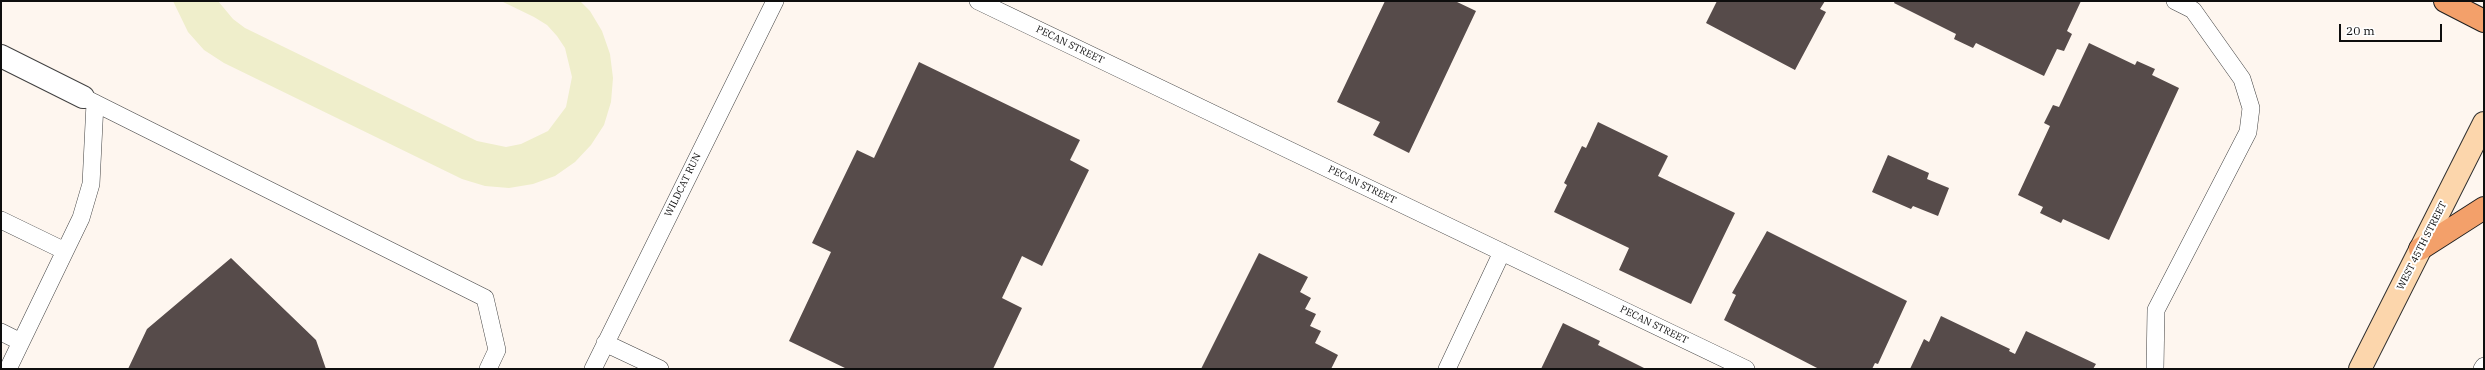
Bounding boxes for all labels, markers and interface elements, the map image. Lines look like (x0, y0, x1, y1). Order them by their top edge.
scale bar (2341, 16, 2444, 42)
street label: PECAN STREET (1034, 23, 1106, 67)
text: 20 m (2346, 23, 2375, 38)
street label: WILDCAT RUN (662, 151, 704, 219)
street label: PECAN STREET (1326, 163, 1398, 207)
street label: WEST 45TH STREET (2394, 200, 2450, 292)
street label: PECAN STREET (1618, 303, 1690, 347)

